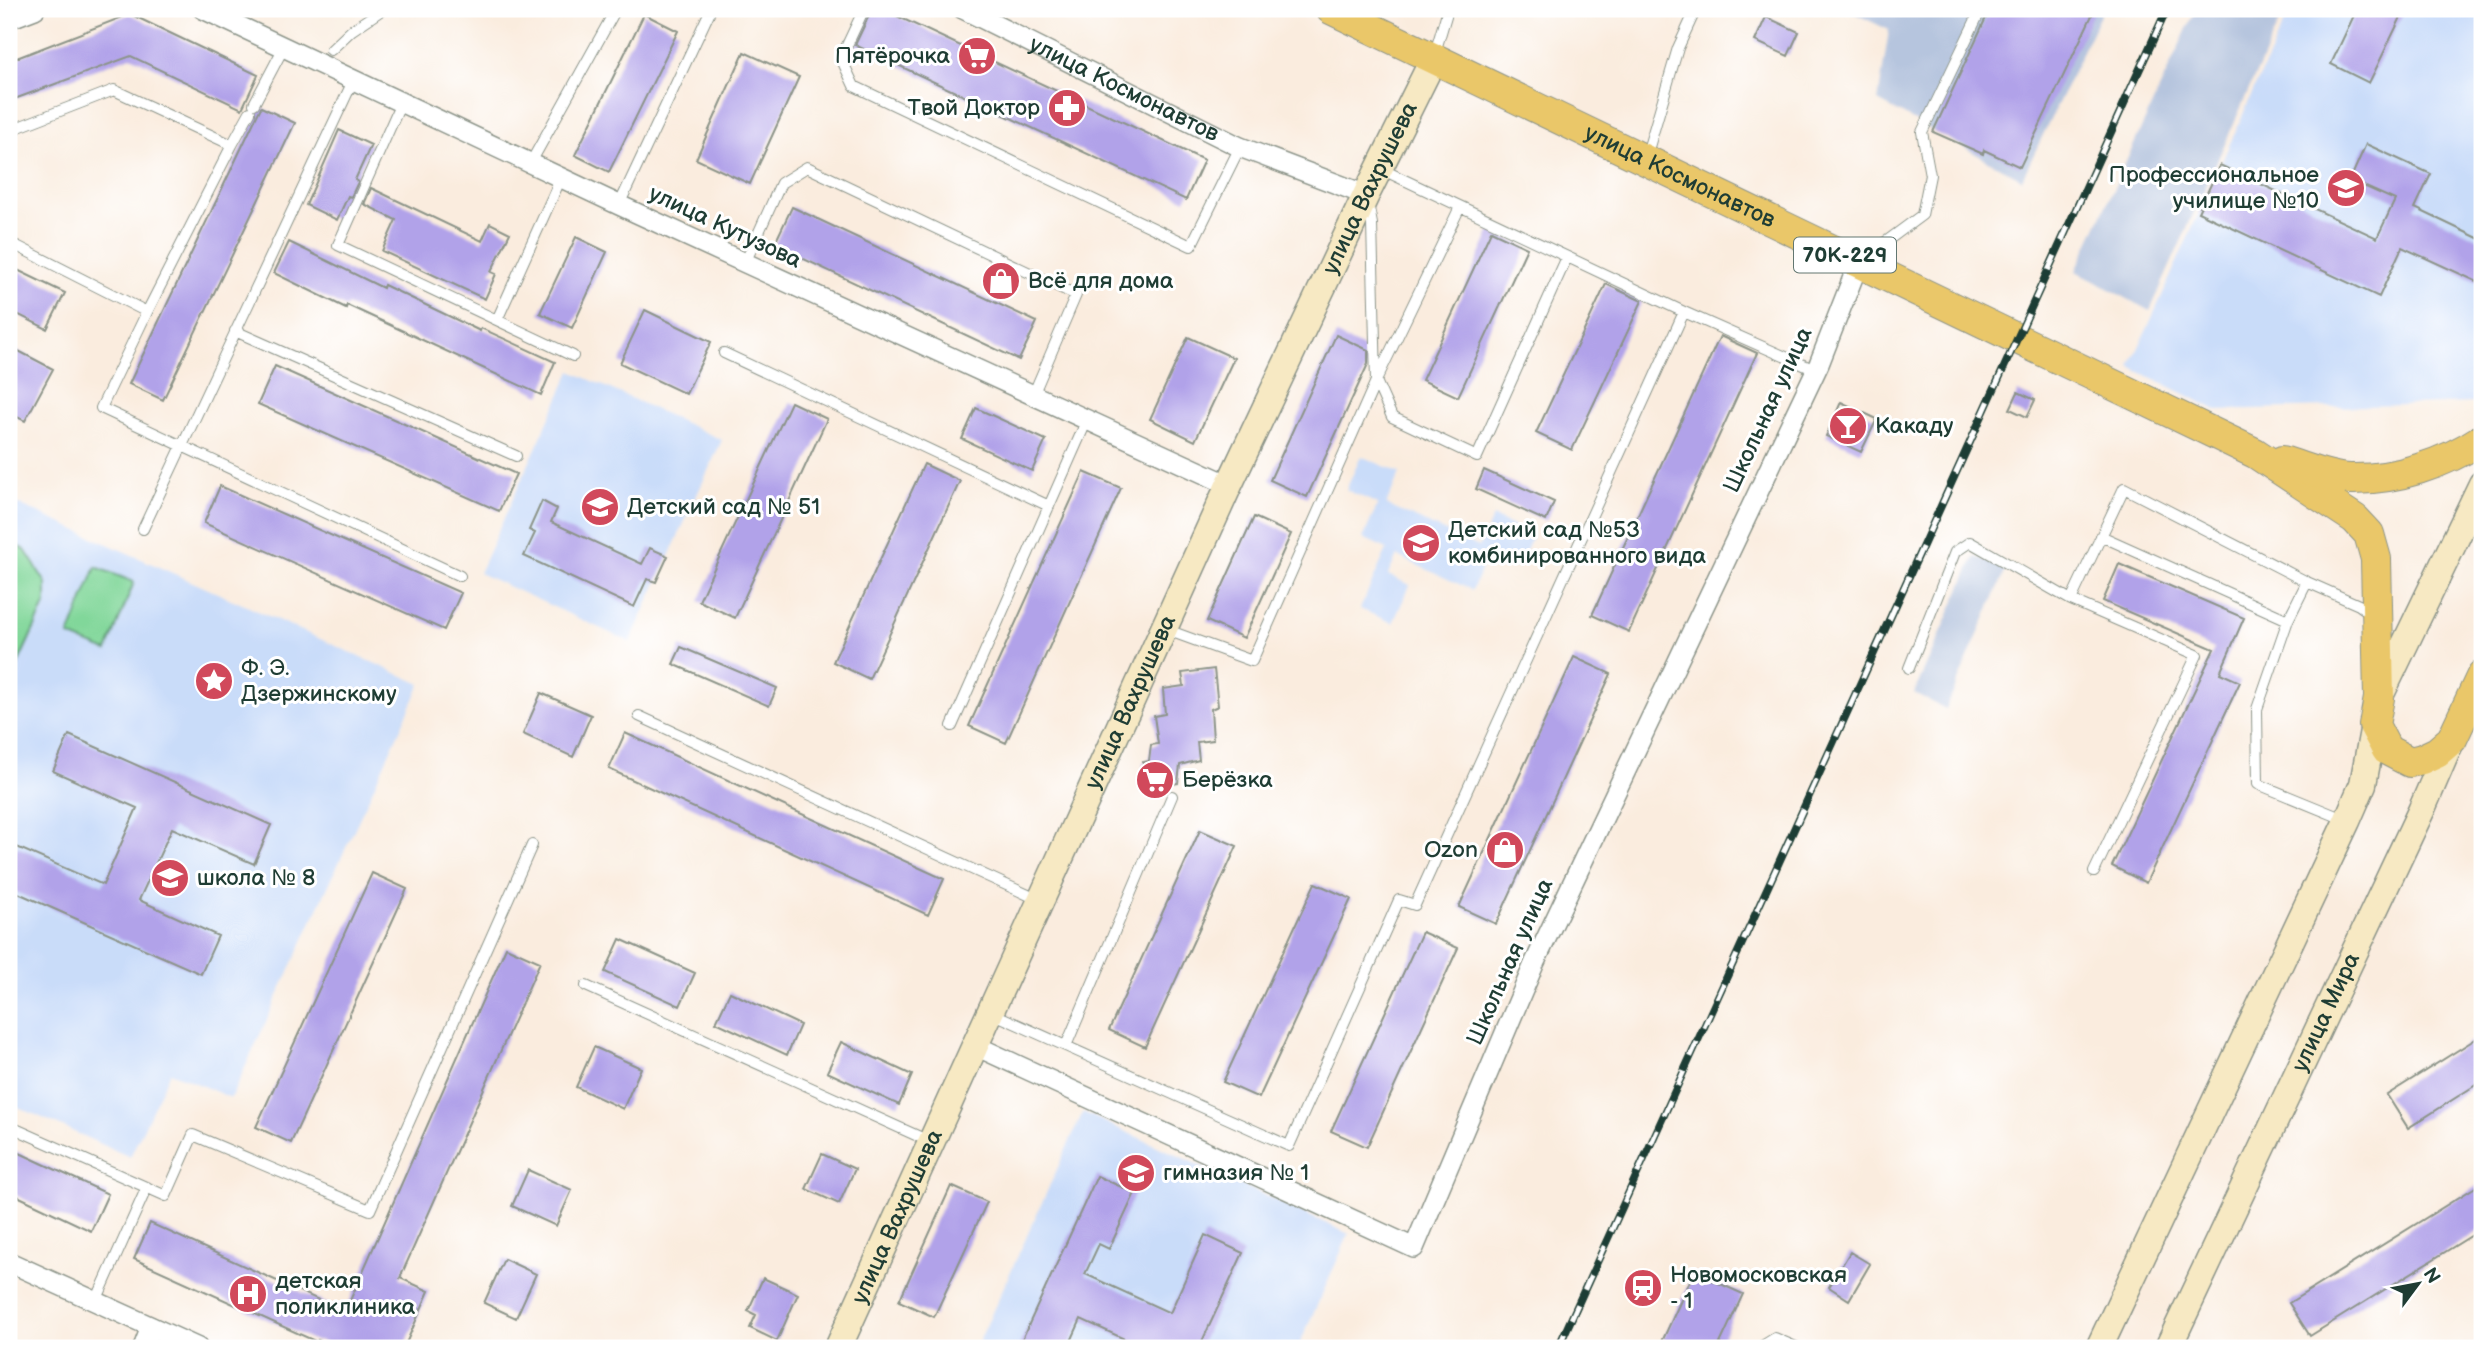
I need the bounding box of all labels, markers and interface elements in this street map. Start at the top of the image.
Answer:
street label: улица Космонавтов [1025,30,1224,148]
supermarket icon: Пятёрочка [956,35,998,77]
place label: Пятёрочка [835,42,950,70]
pharmacy icon: Твой Доктор [1046,87,1088,129]
place label: Твой Доктор [908,94,1040,122]
street label: улица Вахрушева [1316,97,1424,279]
street label: улица Космонавтов [1580,119,1780,234]
place label: Профессиональное училище №10 [2108,161,2319,215]
school or university icon: Профессиональное училище №10 [2325,167,2367,209]
street label: улица Кутузова [644,179,806,275]
road number: 70К-229 [1794,238,1896,272]
shop icon: Всё для дома [980,260,1022,302]
place label: Всё для дома [1028,267,1174,295]
street label: Школьная улица [1717,322,1819,497]
bar icon: Какаду [1827,405,1869,447]
place label: Какаду [1875,412,1954,440]
school or university icon: Детский сад № 51 [579,486,621,528]
place label: Детский сад № 51 [627,493,820,521]
place label: Детский сад №53 комбинированного вида [1448,516,1706,570]
school or university icon: Детский сад №53 комбинированного вида [1400,522,1442,564]
street label: улица Вахрушева [1079,610,1182,794]
place label: Ф. Э. Дзержинскому [241,654,397,708]
place icon: Ф. Э. Дзержинскому [193,660,235,702]
supermarket icon: Берёзка [1134,759,1176,801]
place label: Берёзка [1182,766,1273,794]
shop icon: Ozon [1484,829,1526,871]
place label: Ozon [1424,836,1478,864]
school or university icon: школа № 8 [149,857,191,899]
place label: школа № 8 [197,864,316,892]
street label: Школьная улица [1461,874,1559,1050]
street label: улица Мира [2286,948,2366,1077]
street label: улица Вахрушева [846,1125,949,1308]
school or university icon: гимназия № 1 [1115,1152,1157,1194]
place label: гимназия № 1 [1163,1159,1309,1187]
north arrow [2382,1248,2452,1318]
place label: Новомосковская - 1 [1670,1261,1847,1315]
text: N [2418,1264,2445,1288]
place label: детская поликлиника [275,1267,416,1321]
station icon: Новомосковская - 1 [1622,1267,1664,1309]
hospital icon: детская поликлиника [227,1273,269,1315]

